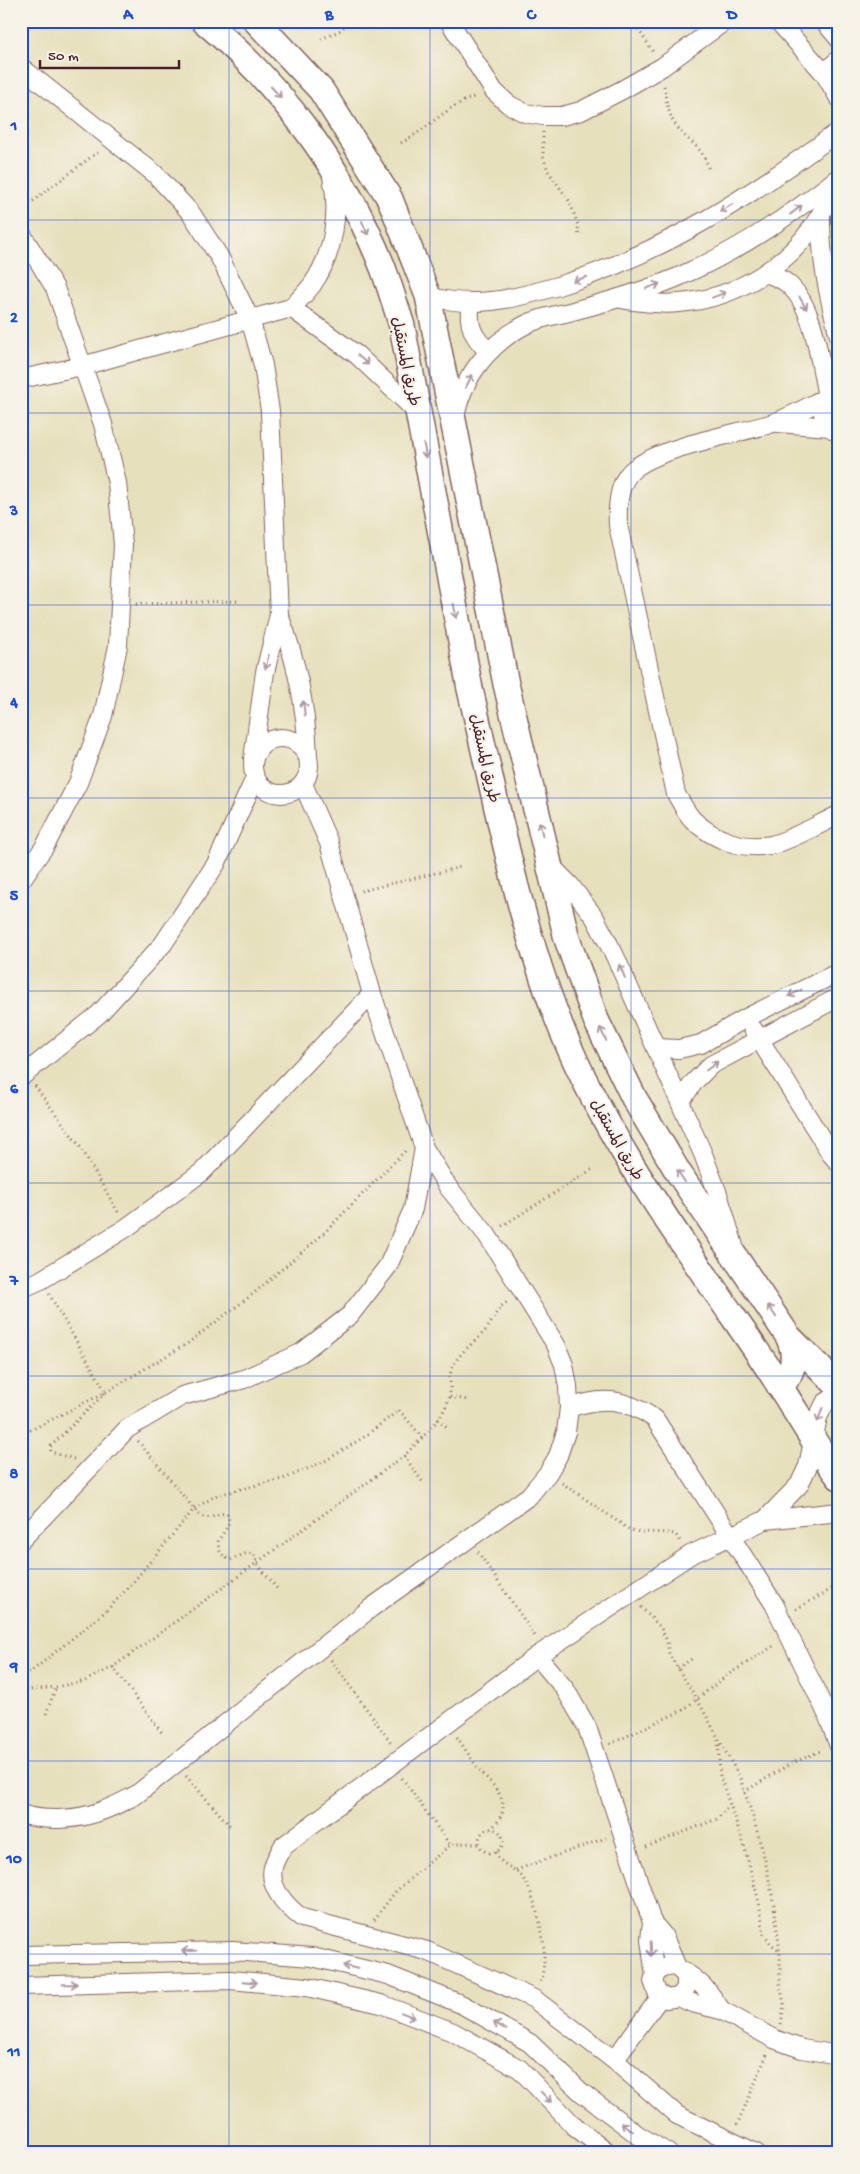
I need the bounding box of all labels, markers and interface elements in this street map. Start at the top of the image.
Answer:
text: A [122,7,134,26]
text: B [324,7,334,26]
text: C [526,7,537,26]
text: D [725,7,738,26]
scale bar [40,38,179,70]
text: 50 m [48,48,79,66]
one-way arrow [270,86,282,99]
text: 1 [10,118,17,137]
one-way arrow [720,204,734,214]
one-way arrow [789,204,802,215]
one-way arrow [360,220,370,235]
one-way arrow [573,274,589,284]
one-way arrow [645,281,660,290]
one-way arrow [710,290,726,299]
one-way arrow [798,295,808,309]
text: 2 [10,310,18,329]
street label: طريق المستقبل [385,315,423,408]
one-way arrow [357,354,370,366]
one-way arrow [464,373,474,388]
one-way arrow [421,443,431,459]
text: 3 [9,503,18,522]
one-way arrow [451,602,461,618]
one-way arrow [262,654,271,670]
text: 4 [9,695,18,714]
one-way arrow [299,700,309,716]
street label: طريق المستقبل [463,712,503,805]
one-way arrow [536,822,545,838]
text: 5 [10,888,19,907]
one-way arrow [616,963,625,978]
one-way arrow [788,989,803,999]
one-way arrow [598,1027,607,1042]
one-way arrow [705,1061,719,1071]
text: 6 [10,1081,19,1100]
street label: طريق المستقبل [584,1096,647,1185]
one-way arrow [676,1170,686,1184]
text: 7 [9,1273,19,1292]
one-way arrow [767,1305,777,1319]
one-way arrow [815,1406,824,1422]
text: 8 [10,1466,19,1485]
text: 9 [9,1659,18,1678]
text: 10 [5,1851,22,1870]
one-way arrow [646,1941,655,1957]
one-way arrow [181,1947,197,1956]
one-way arrow [343,1961,359,1971]
one-way arrow [242,1977,258,1987]
one-way arrow [62,1980,78,1989]
one-way arrow [400,2011,415,2020]
one-way arrow [494,2021,508,2031]
text: 11 [7,2044,20,2063]
one-way arrow [540,2091,552,2103]
one-way arrow [621,2121,634,2132]

